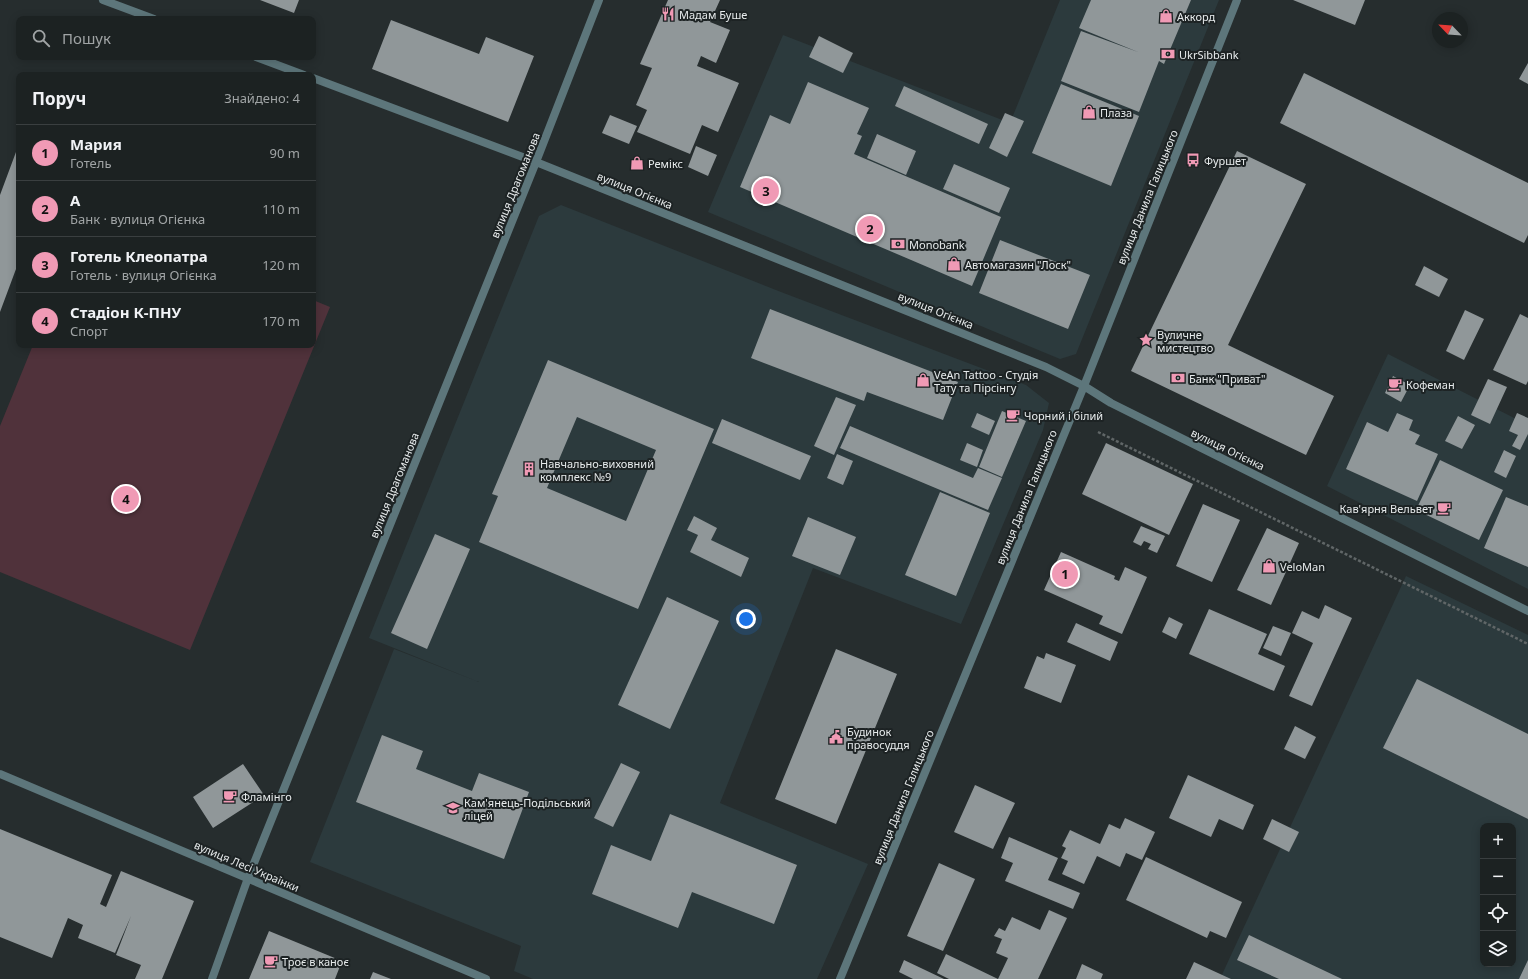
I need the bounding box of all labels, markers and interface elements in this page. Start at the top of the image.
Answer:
restaurant icon: Мадам Буше [660,6,676,22]
place label: Мадам Буше [679,7,747,22]
shop icon: Аккорд [1158,8,1174,24]
place label: Аккорд [1177,9,1216,24]
north arrow [1432,12,1468,48]
search box [16,16,316,60]
icon: search [30,27,52,49]
text: Пошук [62,28,111,48]
bank icon: UkrSibbank [1160,46,1176,62]
place label: UkrSibbank [1179,47,1239,62]
text: Поруч [32,87,86,110]
text: Знайдено: 4 [224,89,300,107]
shop icon: Плаза [1081,104,1097,120]
place label: Плаза [1100,105,1132,120]
street label: вулиця Данила Галицького [1113,127,1181,267]
street label: вулиця Драгоманова [487,130,543,240]
text: Мария [70,134,122,154]
text: 1 [41,144,49,162]
text: 90 m [270,144,300,162]
bus stop icon: Фуршет [1185,152,1201,168]
place label: Фуршет [1204,153,1246,168]
text: Готель [70,154,111,172]
shop icon: Ремікс [629,155,645,171]
place label: Ремікс [648,156,683,171]
street label: вулиця Огієнка [595,168,675,212]
pin: 3 [753,176,779,206]
text: А [70,190,80,210]
text: 2 [41,200,49,218]
text: 110 m [262,200,300,218]
text: Банк · вулиця Огієнка [70,210,205,228]
pin: 2 [857,214,883,244]
bank icon: Monobank [890,236,906,252]
place label: Monobank [909,237,965,252]
text: Готель Клеопатра [70,246,208,266]
text: 3 [41,256,49,274]
text: 120 m [262,256,300,274]
shop icon: Автомагазин "Лоск" [946,256,962,272]
place label: Автомагазин "Лоск" [965,257,1071,272]
text: Готель · вулиця Огієнка [70,266,217,284]
street label: вулиця Огієнка [896,288,976,332]
text: Стадіон К-ПНУ [70,302,181,322]
text: 4 [41,312,49,330]
text: 170 m [262,312,300,330]
text: Спорт [70,322,108,340]
place label: Вуличне мистецтво [1157,327,1213,355]
place icon: Вуличне мистецтво [1138,332,1154,348]
place label: VeAn Tattoo - Студія Тату та Пірсінгу [934,367,1038,395]
bank icon: Банк "Приват" [1170,370,1186,386]
place label: Банк "Приват" [1189,371,1266,386]
shop icon: VeAn Tattoo - Студія Тату та Пірсінгу [915,372,931,388]
cafe icon: Кофеман [1387,376,1403,392]
place label: Кофеман [1406,377,1455,392]
cafe icon: Чорний і білий [1005,407,1021,423]
place label: Чорний і білий [1024,408,1103,423]
street label: вулиця Огієнка [1189,425,1267,473]
street label: вулиця Данила Галицького [992,427,1060,567]
street label: вулиця Драгоманова [366,430,422,540]
place label: Навчально-виховний комплекс №9 [540,456,654,484]
building icon: Навчально-виховний комплекс №9 [521,461,537,477]
pin: 4 [113,484,139,514]
cafe icon: Кав'ярня Вельвет [1436,500,1452,516]
place label: Кав'ярня Вельвет [1340,501,1433,516]
shop icon: VeloMan [1261,558,1277,574]
pin: 1 [1052,559,1078,589]
place label: VeloMan [1280,559,1325,574]
your location [736,609,756,629]
place label: Будинок правосуддя [847,724,910,752]
street label: вулиця Данила Галицького [869,727,937,867]
public building icon: Будинок правосуддя [828,729,844,745]
cafe icon: Фламінго [222,788,238,804]
place label: Фламінго [241,789,292,804]
place label: Кам'янець-Подільський ліцей [464,795,591,823]
school or university icon: Кам'янець-Подільський ліцей [445,800,461,816]
map controls [1480,823,1516,967]
button: + [1480,823,1516,859]
street label: вулиця Лесі Українки [192,837,302,895]
button: − [1480,859,1516,895]
button: locate [1480,895,1516,931]
button: layers [1480,931,1516,967]
cafe icon: Троє в каноє [263,953,279,969]
place label: Троє в каноє [282,954,349,969]

